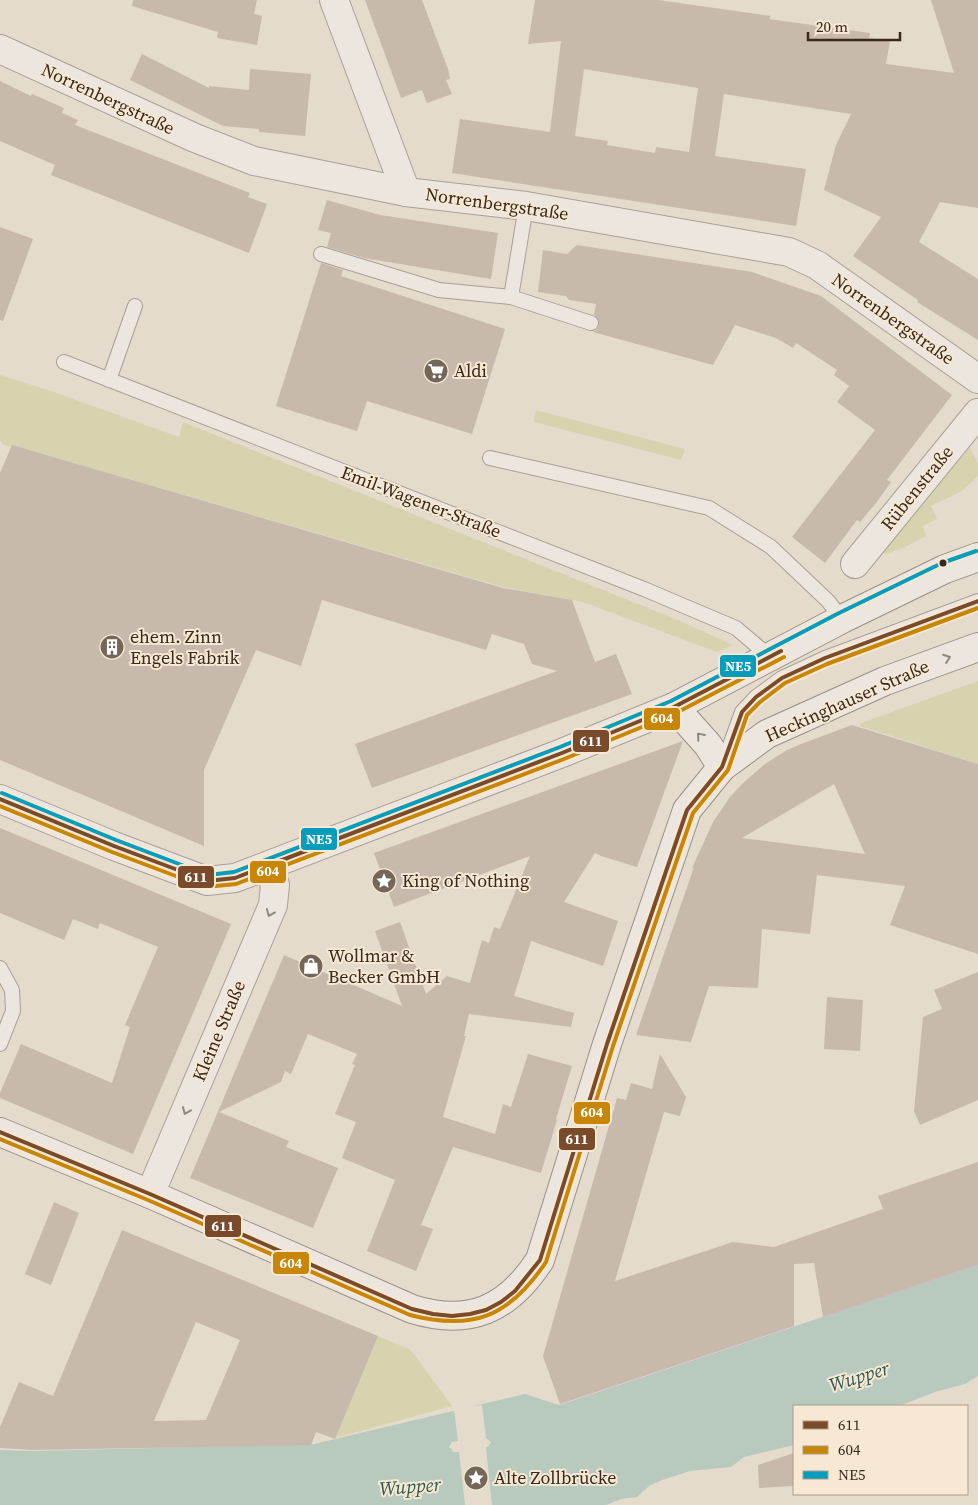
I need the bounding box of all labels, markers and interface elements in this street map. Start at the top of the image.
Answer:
scale bar [808,10,900,42]
text: 20 m [816,16,848,37]
street label: Norrenbergstraße [37,57,179,140]
street label: Norrenbergstraße [424,181,570,226]
street label: Norrenbergstraße [827,267,960,370]
supermarket icon: Aldi [423,358,449,384]
place label: Aldi [454,358,487,383]
street label: Rübenstraße [875,440,959,535]
street label: Emil-Wagener-Straße [338,459,505,544]
unlabelled marker [938,558,948,568]
place label: ehem. Zinn Engels Fabrik [130,624,239,670]
building icon: ehem. Zinn Engels Fabrik [99,634,125,660]
street label: Heckinghauser Straße [761,653,933,748]
line badge: NE5 [719,654,757,678]
one-way arrow [942,654,951,664]
text: NE5 [725,656,751,676]
line badge: 604 [643,707,681,731]
text: 604 [651,708,674,728]
line badge: 611 [572,729,610,753]
text: 611 [580,731,602,751]
one-way arrow [697,732,706,741]
line badge: NE5 [300,827,338,851]
text: NE5 [306,829,332,849]
line badge: 604 [249,860,287,884]
text: 604 [257,861,280,881]
line badge: 611 [177,865,215,889]
text: 611 [185,867,207,887]
place icon: King of Nothing [371,868,397,894]
place label: King of Nothing [402,868,529,893]
one-way arrow [265,908,276,917]
place label: Wollmar & Becker GmbH [328,943,440,989]
shop icon: Wollmar & Becker GmbH [298,953,324,979]
street label: Kleine Straße [186,976,251,1085]
line badge: 604 [573,1101,611,1125]
text: 604 [581,1102,604,1122]
one-way arrow [181,1106,192,1115]
line badge: 611 [558,1127,596,1151]
text: 611 [566,1129,588,1149]
line badge: 611 [204,1214,242,1238]
text: 611 [212,1216,234,1236]
line badge: 604 [272,1251,310,1275]
text: 604 [280,1253,303,1273]
water label: Wupper [826,1354,894,1397]
legend [793,1405,968,1495]
text: 611 [838,1414,861,1435]
text: 604 [838,1439,861,1460]
text: NE5 [838,1464,865,1485]
place icon: Alte Zollbrücke [463,1465,489,1491]
place label: Alte Zollbrücke [494,1465,616,1490]
water label: Wupper [378,1471,443,1501]

